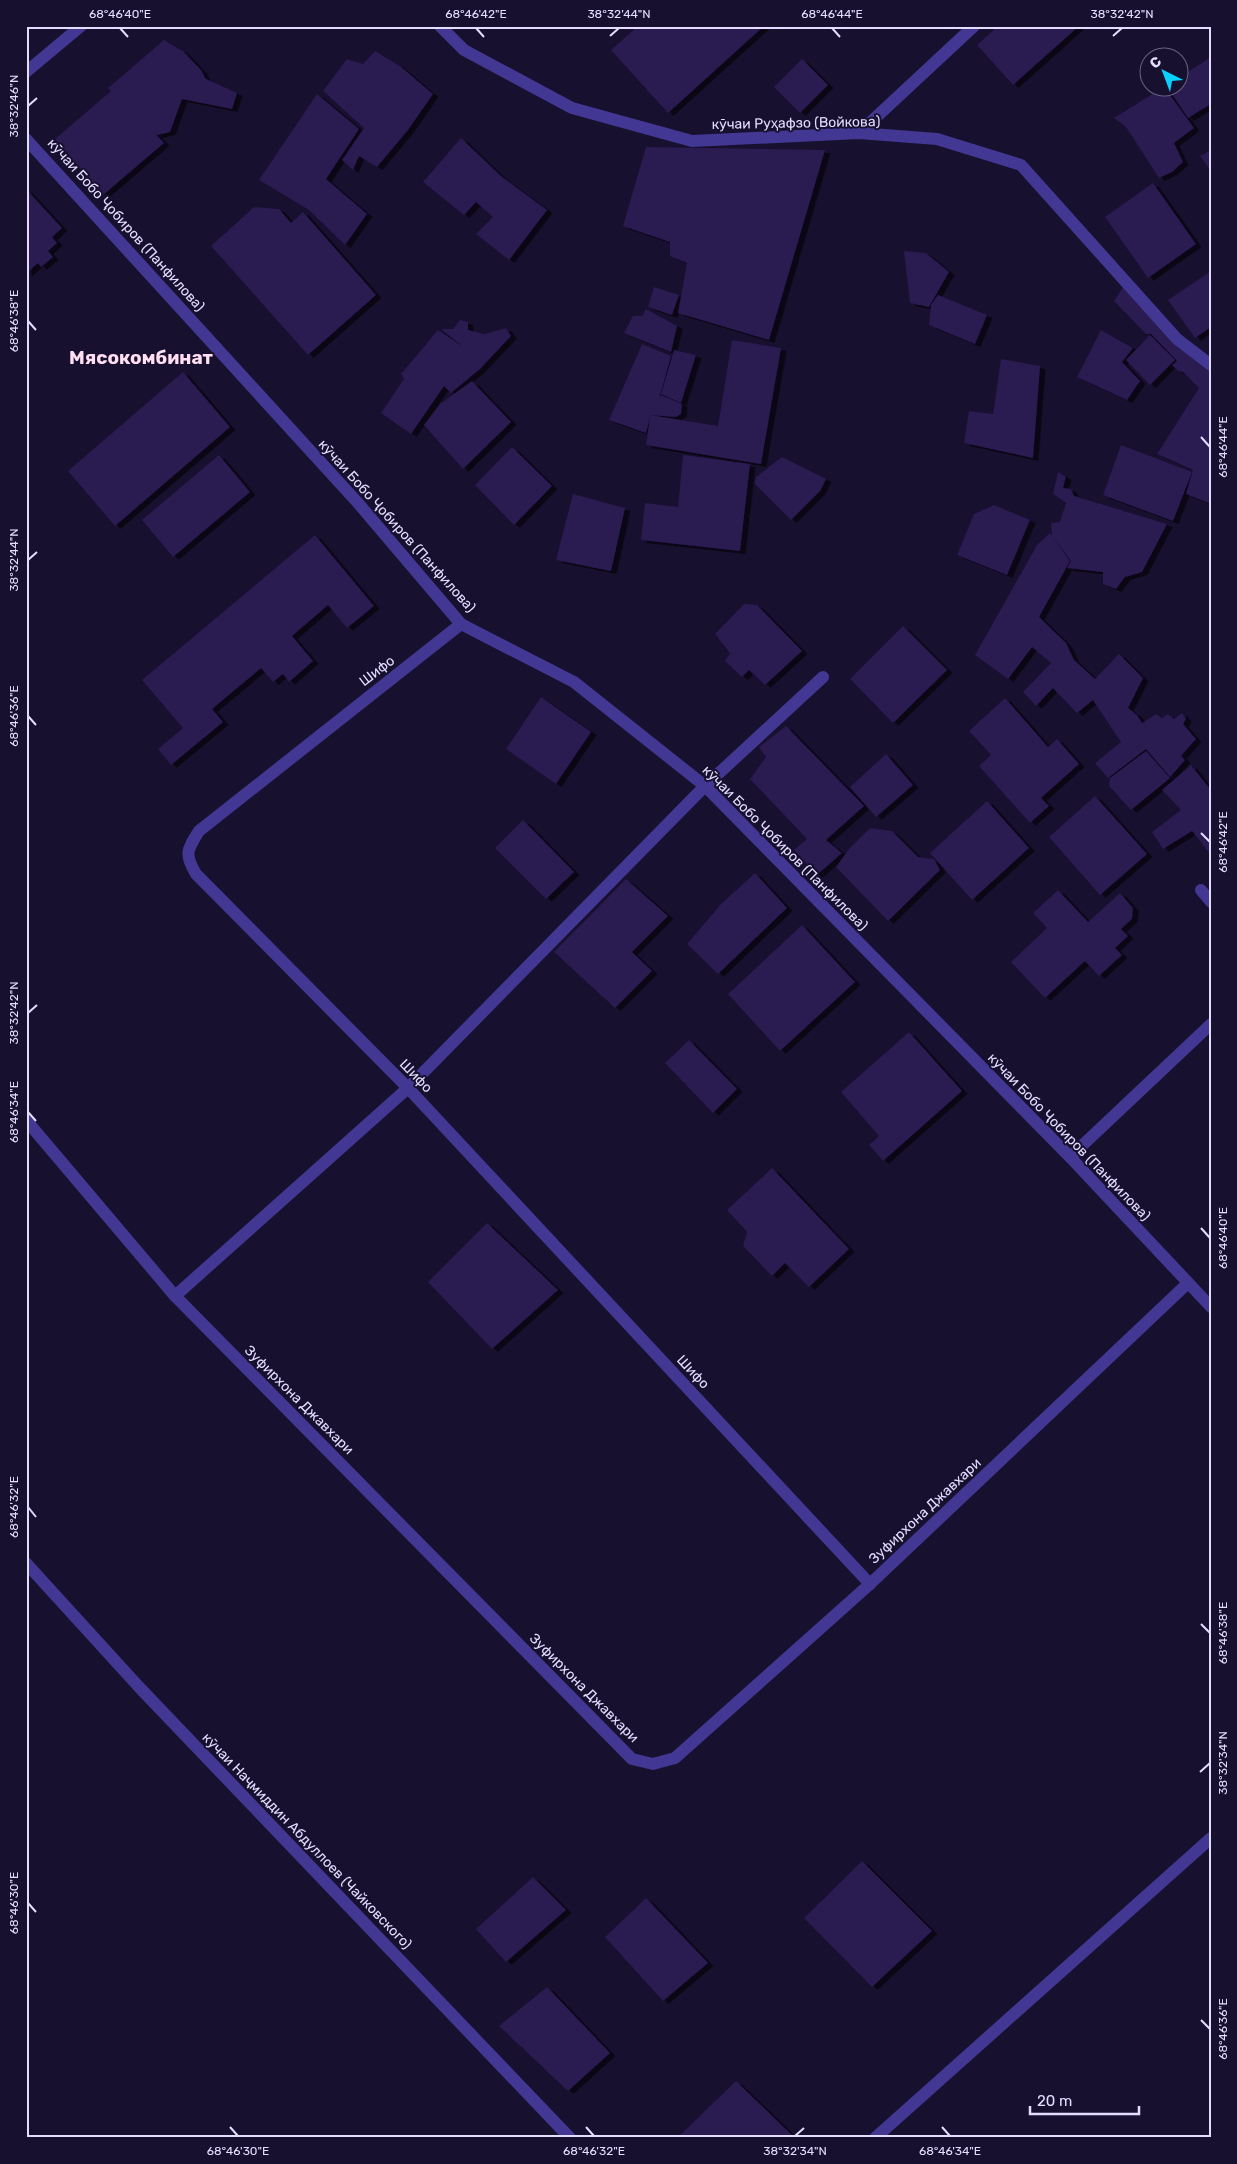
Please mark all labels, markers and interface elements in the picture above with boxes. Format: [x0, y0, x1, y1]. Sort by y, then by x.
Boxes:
text: 68°46'40"E [89, 7, 151, 21]
text: 68°46'42"E [445, 7, 507, 21]
text: 38°32'44"N [587, 7, 651, 21]
text: 68°46'44"E [801, 7, 863, 21]
text: 38°32'42"N [1090, 7, 1154, 21]
north arrow [1140, 48, 1190, 98]
text: С [1146, 53, 1165, 72]
text: 38°32'46"N [7, 75, 21, 137]
street label: кӯчаи Руҳафзо (Войкова) [712, 113, 880, 133]
street label: кӯчаи Бобо Ҷобиров (Панфилова) [44, 135, 208, 315]
text: 68°46'38"E [7, 290, 21, 352]
district label: Мясокомбинат [69, 346, 214, 369]
text: 68°46'44"E [1216, 416, 1230, 478]
street label: кӯчаи Бобо Ҷобиров (Панфилова) [315, 436, 479, 616]
text: 38°32'44"N [7, 528, 21, 592]
street label: Шифо [356, 652, 398, 690]
text: 68°46'36"E [7, 685, 21, 747]
street label: кӯчаи Бобо Ҷобиров (Панфилова) [699, 762, 871, 934]
text: 68°46'42"E [1216, 811, 1230, 873]
text: 38°32'42"N [7, 981, 21, 1045]
street label: кӯчаи Бобо Ҷобиров (Панфилова) [984, 1050, 1154, 1224]
street label: Шифо [396, 1056, 436, 1096]
text: 68°46'34"E [7, 1081, 21, 1143]
text: 68°46'40"E [1216, 1207, 1230, 1269]
street label: Зуфирхона Джавхари [241, 1342, 357, 1458]
street label: Шифо [673, 1352, 713, 1392]
street label: Зуфирхона Джавхари [865, 1455, 985, 1567]
text: 68°46'32"E [7, 1476, 21, 1538]
text: 68°46'38"E [1216, 1602, 1230, 1664]
street label: Зуфирхона Джавхари [526, 1630, 642, 1746]
street label: кӯчаи Наҷмиддин Абдуллоев (Чайковского) [199, 1729, 415, 1953]
text: 38°32'34"N [1216, 1731, 1230, 1795]
text: 68°46'30"E [7, 1872, 21, 1934]
text: 68°46'36"E [1216, 1998, 1230, 2060]
scale bar [1030, 2084, 1138, 2116]
text: 20 m [1037, 2092, 1072, 2110]
text: 68°46'30"E [207, 2144, 269, 2158]
text: 68°46'32"E [563, 2144, 625, 2158]
text: 38°32'34"N [763, 2144, 827, 2158]
text: 68°46'34"E [919, 2144, 981, 2158]

